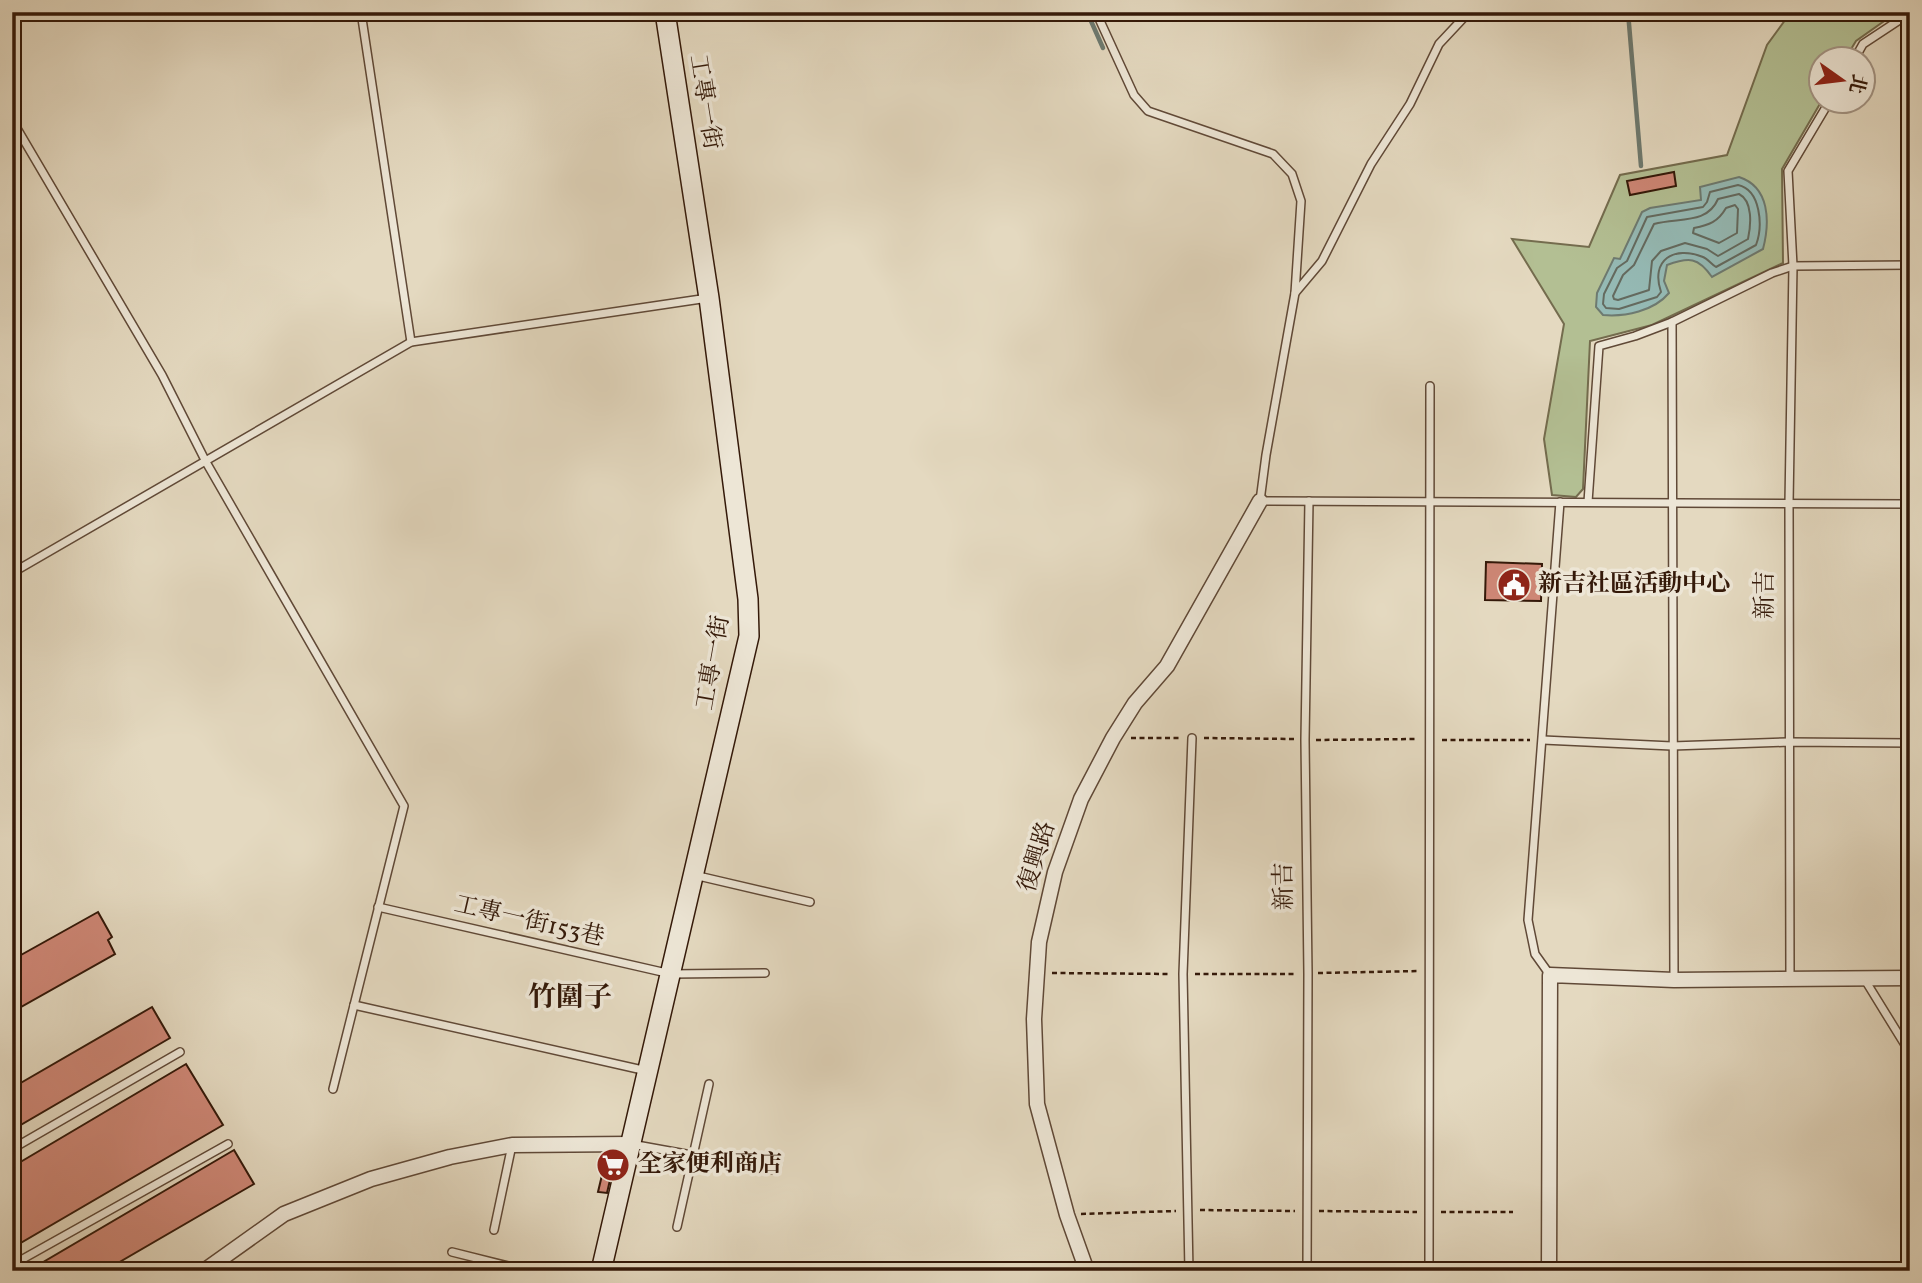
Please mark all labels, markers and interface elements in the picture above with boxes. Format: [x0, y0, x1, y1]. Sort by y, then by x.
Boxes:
north arrow [1806, 46, 1876, 116]
street label: 工專一街 [680, 52, 728, 152]
text: 北 [1842, 71, 1871, 96]
public building icon: 新吉社區活動中心 [1495, 566, 1533, 604]
place label: 新吉社區活動中心 [1538, 568, 1730, 602]
street label: 新吉 [1749, 571, 1783, 619]
street label: 工專一街 [689, 613, 739, 713]
street label: 復興路 [1011, 818, 1065, 896]
street label: 新吉 [1268, 862, 1302, 910]
street label: 工專一街153巷 [451, 888, 607, 956]
district label: 竹圍子 [528, 979, 612, 1018]
supermarket icon: 全家便利商店 [594, 1146, 632, 1184]
place label: 全家便利商店 [638, 1148, 782, 1182]

